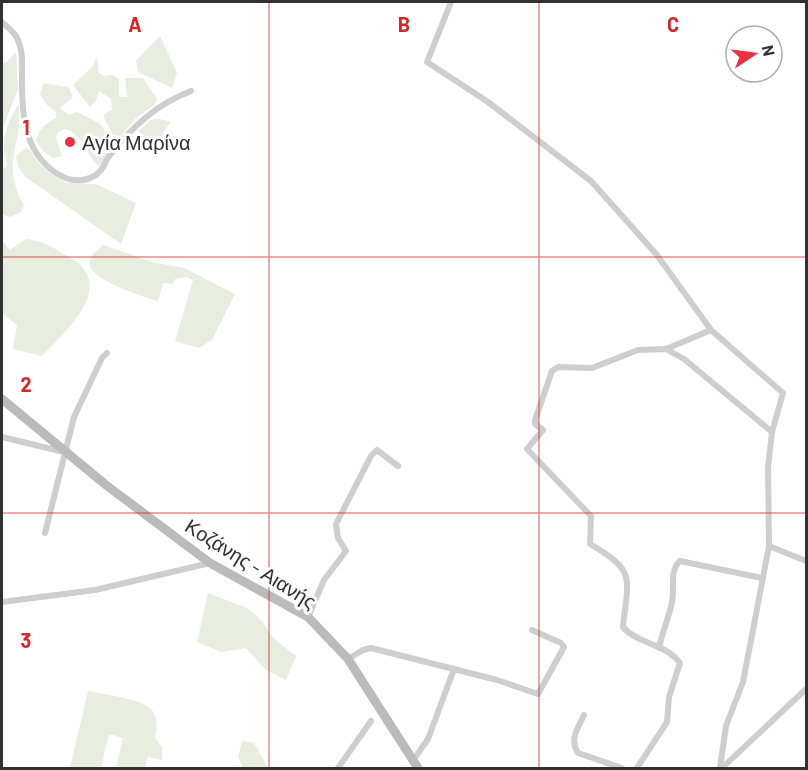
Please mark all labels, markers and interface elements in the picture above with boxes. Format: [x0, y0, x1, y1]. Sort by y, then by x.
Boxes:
text: A [128, 12, 142, 36]
text: B [398, 12, 410, 36]
text: C [667, 12, 679, 36]
north arrow [724, 24, 784, 84]
text: N [759, 43, 780, 58]
text: 1 [22, 115, 30, 139]
place label: Αγία Μαρίνα [82, 130, 191, 154]
marker: Αγία Μαρίνα [63, 135, 77, 149]
text: 2 [20, 372, 32, 396]
street label: Κοζάνης - Αιανής [181, 513, 321, 613]
text: 3 [21, 628, 31, 652]

